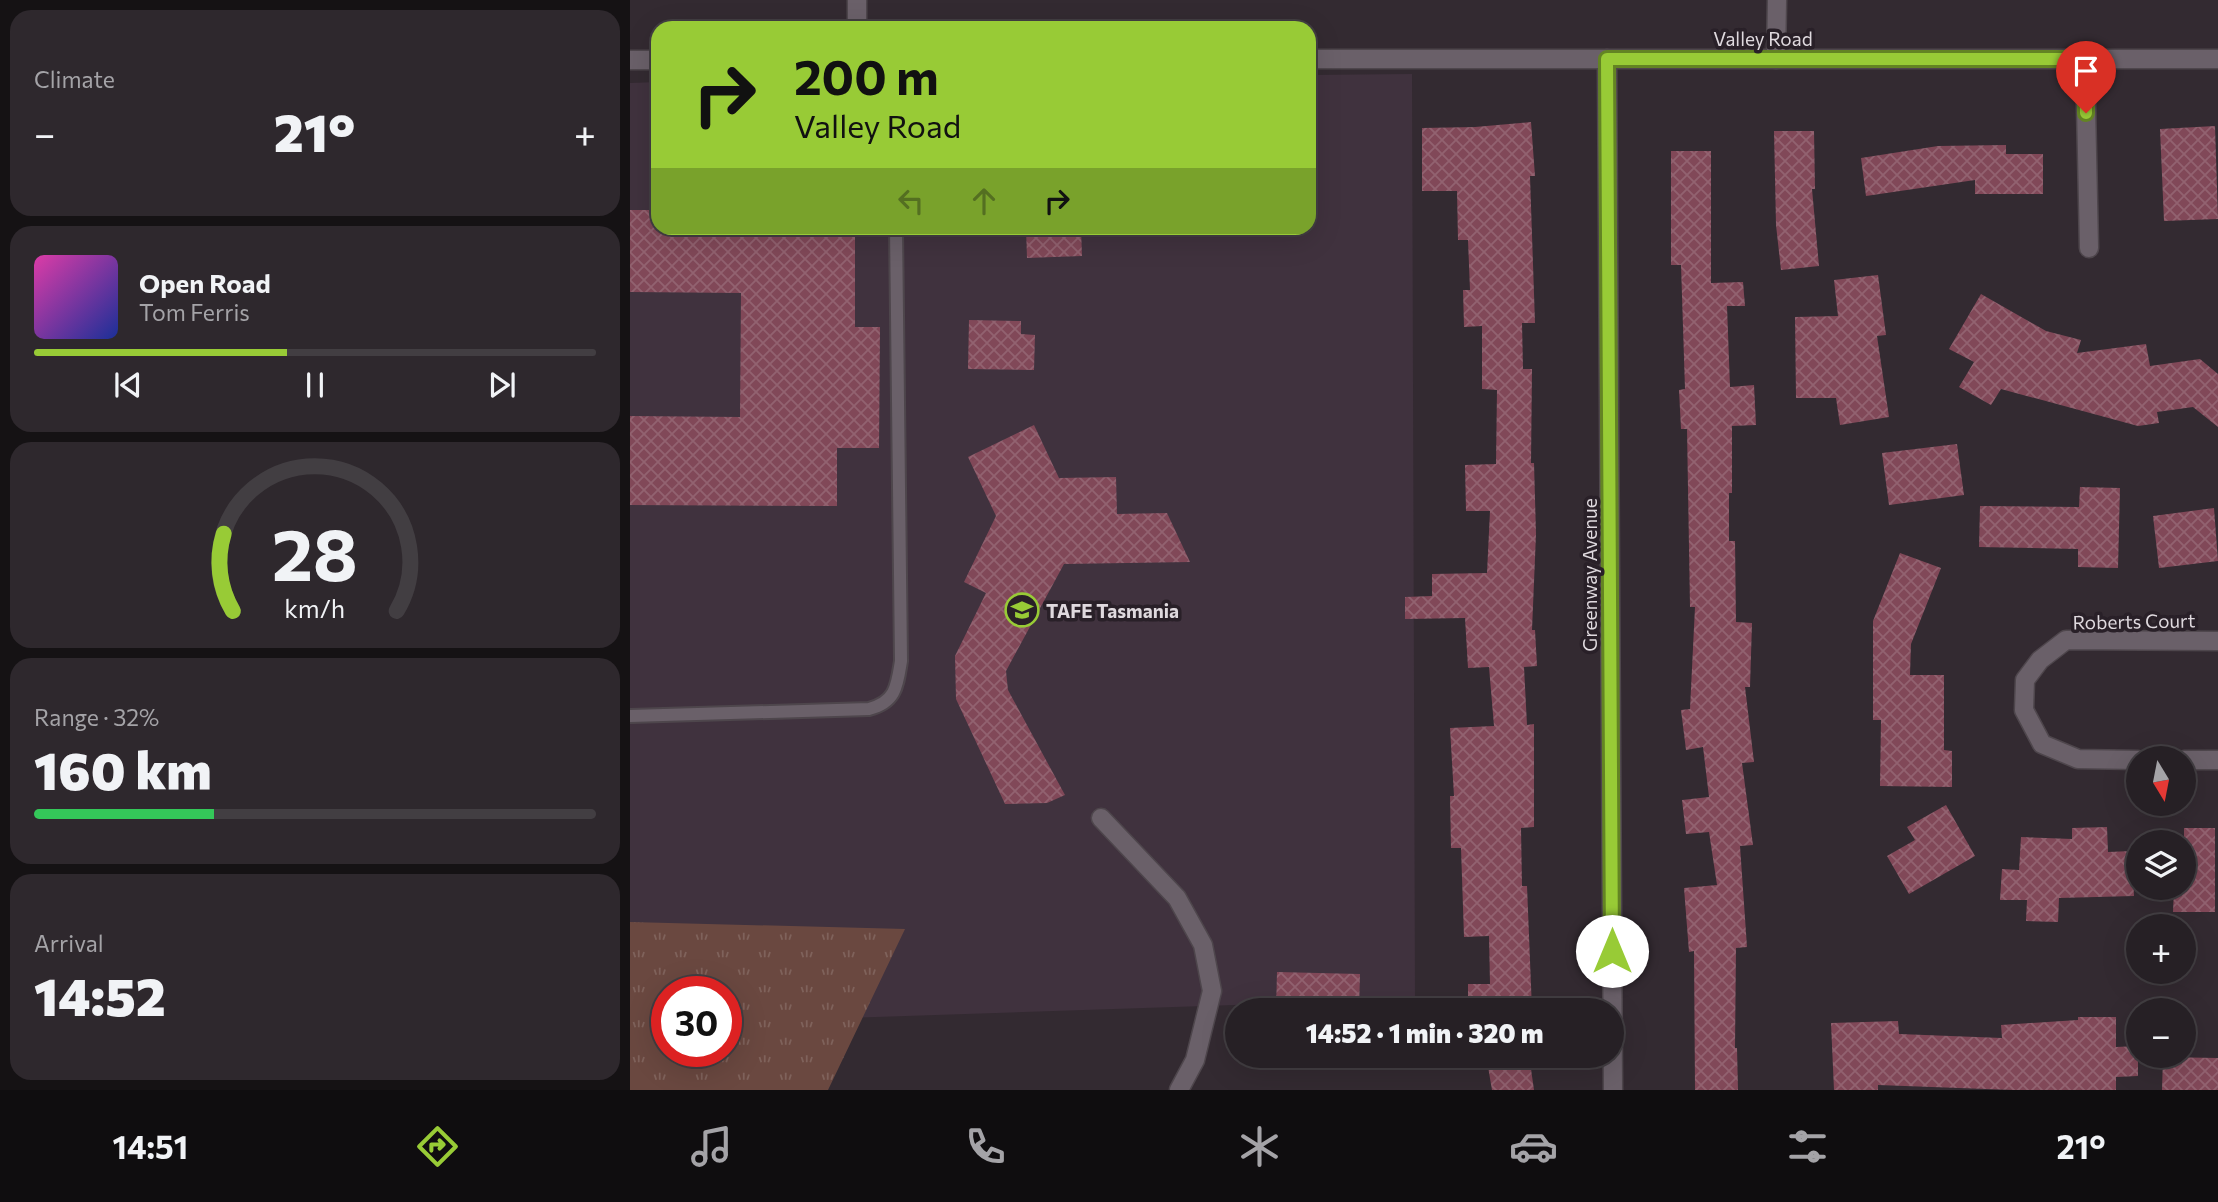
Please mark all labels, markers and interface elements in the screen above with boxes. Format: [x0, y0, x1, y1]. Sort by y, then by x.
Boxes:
street label: Valley Road [1713, 27, 1813, 50]
pin [2056, 41, 2116, 113]
text: 200 m [794, 45, 939, 105]
icon: right [679, 49, 770, 140]
icon: arrive [2067, 52, 2105, 90]
text: Climate [34, 65, 115, 93]
text: 21° [274, 99, 355, 163]
text: Valley Road [794, 105, 961, 145]
text: − [34, 109, 56, 156]
text: + [574, 109, 596, 156]
icon: left [892, 182, 930, 220]
icon: ahead [965, 182, 1003, 220]
icon: right [1038, 182, 1076, 220]
text: Open Road [139, 267, 271, 298]
text: Tom Ferris [139, 298, 250, 326]
icon: previous [109, 366, 147, 404]
icon: pause [296, 366, 334, 404]
icon: next [483, 366, 521, 404]
street label: Greenway Avenue [1578, 498, 1601, 652]
text: 28 [272, 507, 358, 596]
school or university icon: TAFE Tasmania [1003, 591, 1041, 629]
text: km/h [285, 593, 345, 623]
place label: TAFE Tasmania [1046, 599, 1179, 622]
street label: Roberts Court [2072, 608, 2196, 634]
text: Range · 32% [34, 703, 159, 731]
text: 160 km [34, 737, 212, 801]
north arrow [2126, 746, 2196, 816]
map controls [2126, 746, 2196, 1068]
button: layers [2126, 830, 2196, 900]
position arrow [1575, 914, 1649, 988]
button: + [2126, 914, 2196, 984]
text: Arrival [34, 929, 104, 957]
text: 14:52 [34, 963, 166, 1027]
speed limit sign: 30 [651, 976, 742, 1067]
button: − [2126, 998, 2196, 1068]
text: 14:52 · 1 min · 320 m [1306, 1017, 1543, 1048]
icon: directions [413, 1122, 462, 1171]
icon: music [687, 1122, 736, 1171]
icon: phone [961, 1122, 1010, 1171]
icon: climate [1235, 1122, 1284, 1171]
icon: car [1509, 1122, 1558, 1171]
icon: filters [1783, 1122, 1832, 1171]
text: 14:51 [112, 1126, 188, 1166]
text: 21° [2057, 1126, 2106, 1166]

